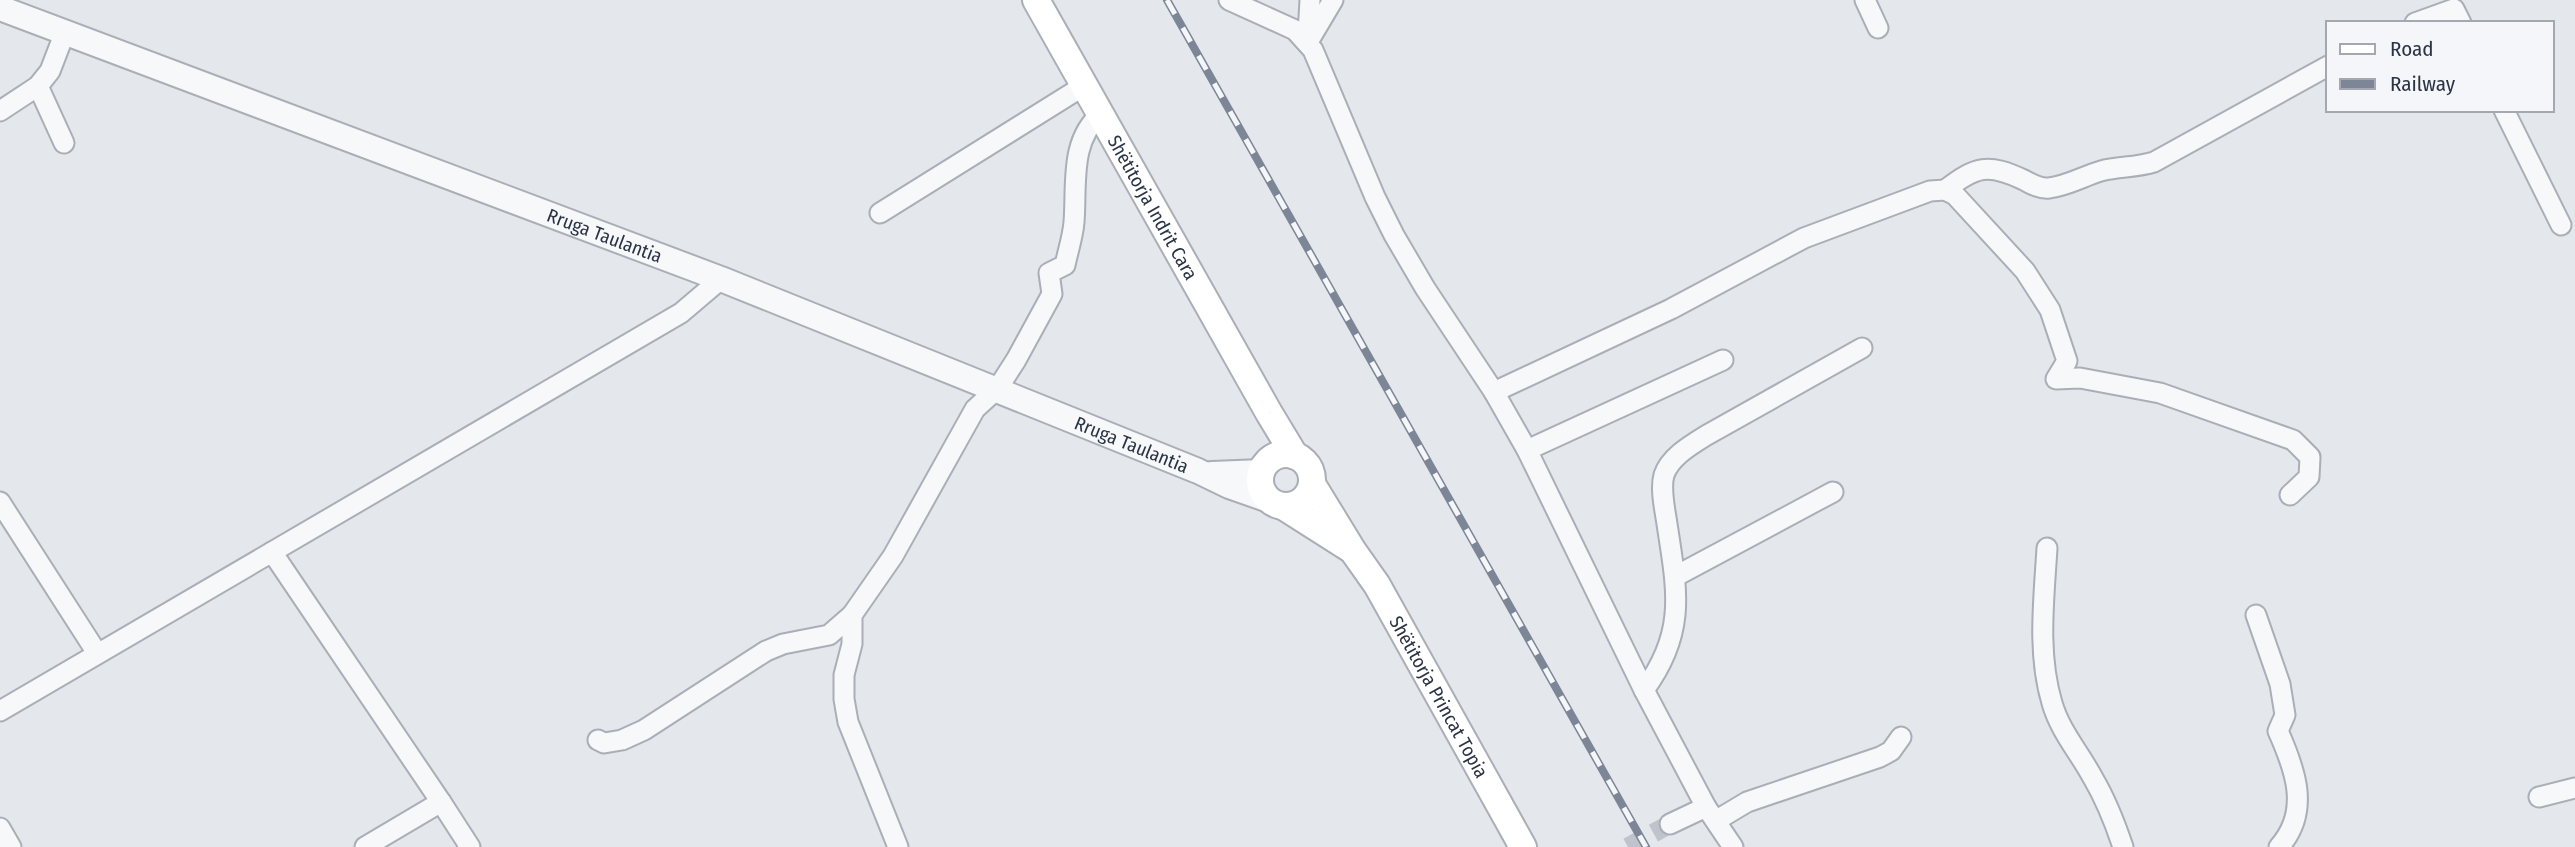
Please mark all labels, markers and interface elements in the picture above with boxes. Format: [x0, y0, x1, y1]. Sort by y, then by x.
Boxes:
legend [2326, 21, 2554, 112]
text: Road [2390, 36, 2434, 62]
text: Railway [2390, 71, 2456, 97]
street label: Shëtitorja Indrit Cara [1103, 131, 1202, 284]
street label: Rruga Taulantia [544, 204, 665, 268]
street label: Rruga Taulantia [1071, 412, 1192, 478]
street label: Shëtitorja Princat Topia [1385, 612, 1493, 782]

